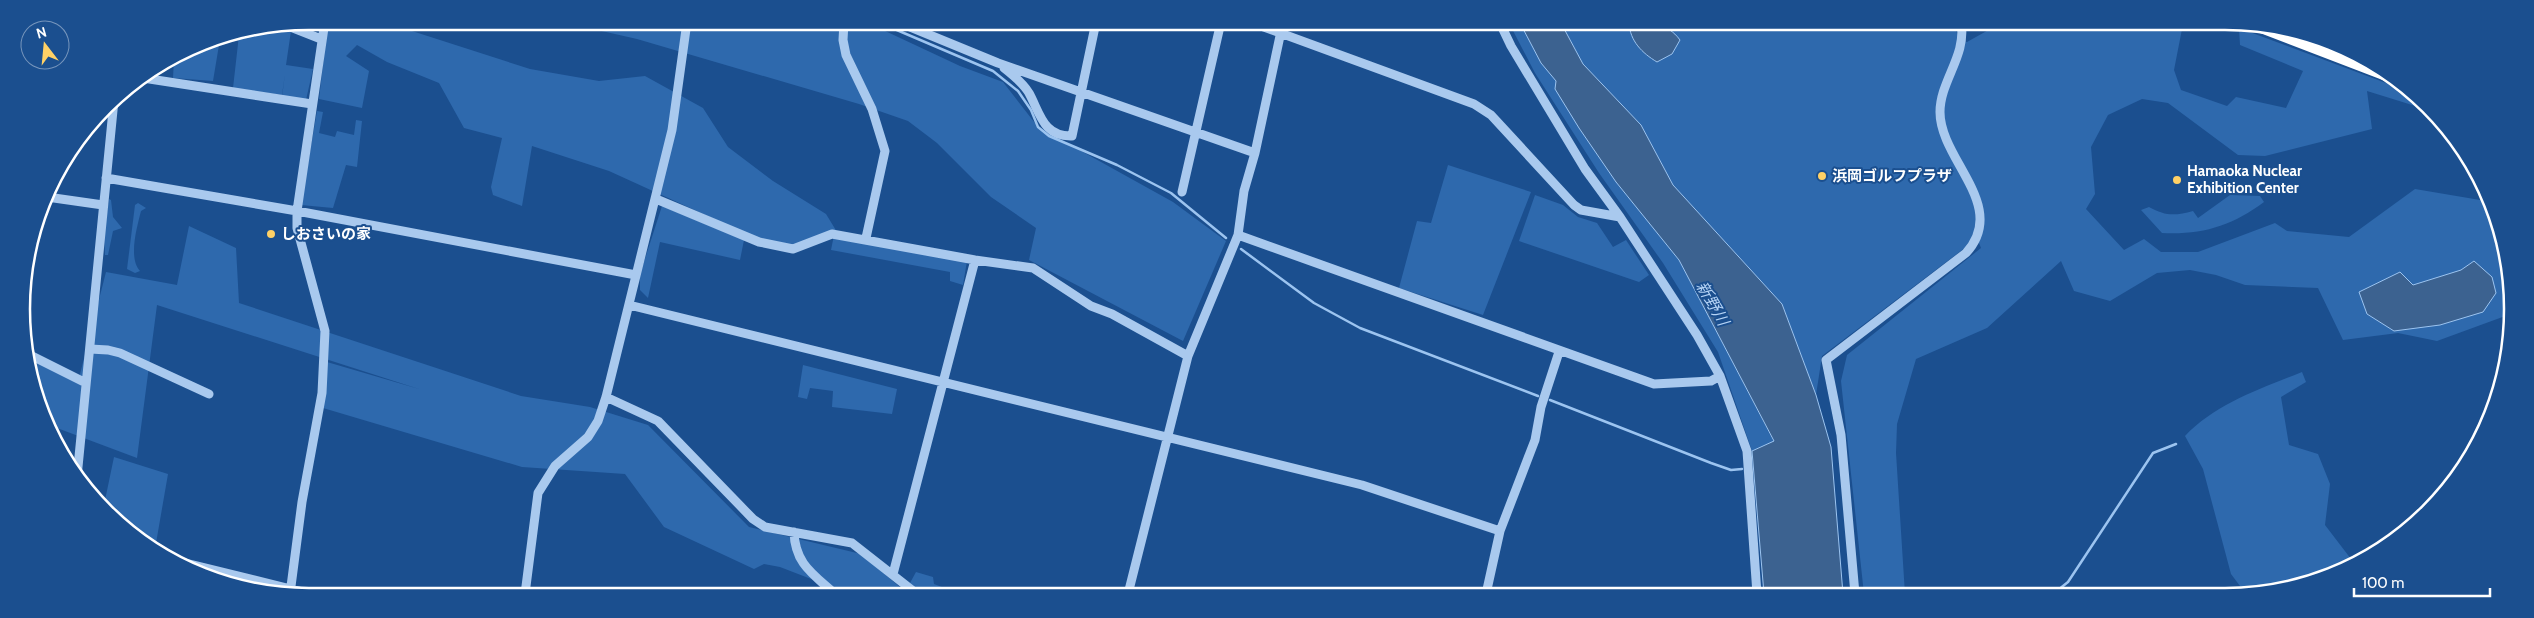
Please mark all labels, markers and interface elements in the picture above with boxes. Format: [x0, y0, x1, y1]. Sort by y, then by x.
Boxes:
north arrow [20, 20, 70, 70]
text: N [34, 22, 49, 43]
place label: Hamaoka Nuclear Exhibition Center [2187, 162, 2302, 197]
place label: 浜岡ゴルフプラザ [1832, 167, 1952, 185]
marker: 浜岡ゴルフプラザ [1816, 170, 1828, 182]
marker: Hamaoka Nuclear Exhibition Center [2171, 174, 2183, 186]
place label: しおさいの家 [281, 225, 371, 243]
marker: しおさいの家 [265, 228, 277, 240]
water label: 新野川 [1692, 278, 1734, 331]
scale bar [2354, 566, 2490, 598]
text: 100 m [2362, 574, 2404, 592]

